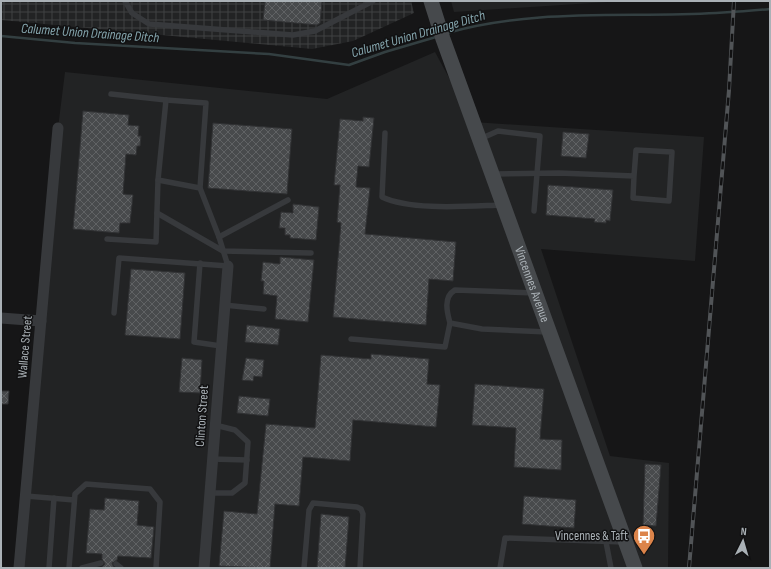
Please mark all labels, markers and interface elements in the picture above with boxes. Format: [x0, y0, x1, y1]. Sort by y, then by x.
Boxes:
water label: Calumet Union Drainage Ditch [349, 7, 487, 61]
water label: Calumet Union Drainage Ditch [20, 20, 160, 46]
street label: Vincennes Avenue [511, 245, 553, 324]
street label: Wallace Street [14, 315, 36, 379]
street label: Clinton Street [192, 385, 212, 447]
north arrow [723, 521, 763, 561]
bus stop icon: Vincennes & Taft [631, 523, 657, 556]
text: N [740, 525, 747, 538]
place label: Vincennes & Taft [555, 528, 628, 544]

